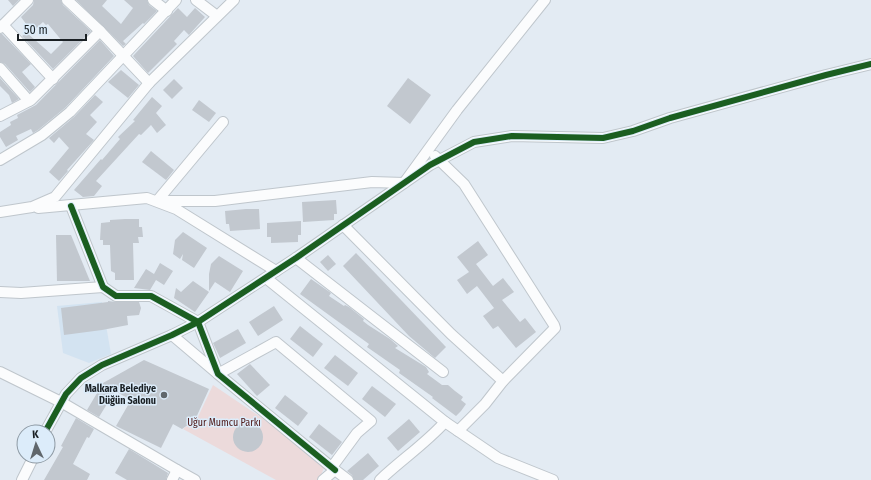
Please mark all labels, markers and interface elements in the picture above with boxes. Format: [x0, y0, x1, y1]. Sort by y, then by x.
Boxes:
scale bar [18, 16, 86, 42]
text: 50 m [24, 23, 48, 37]
place label: Malkara Belediye Düğün Salonu [85, 383, 156, 407]
marker: Malkara Belediye Düğün Salonu [159, 390, 169, 400]
park label: Uğur Mumcu Parkı [187, 417, 261, 429]
north arrow [16, 424, 56, 464]
text: K [32, 428, 40, 441]

